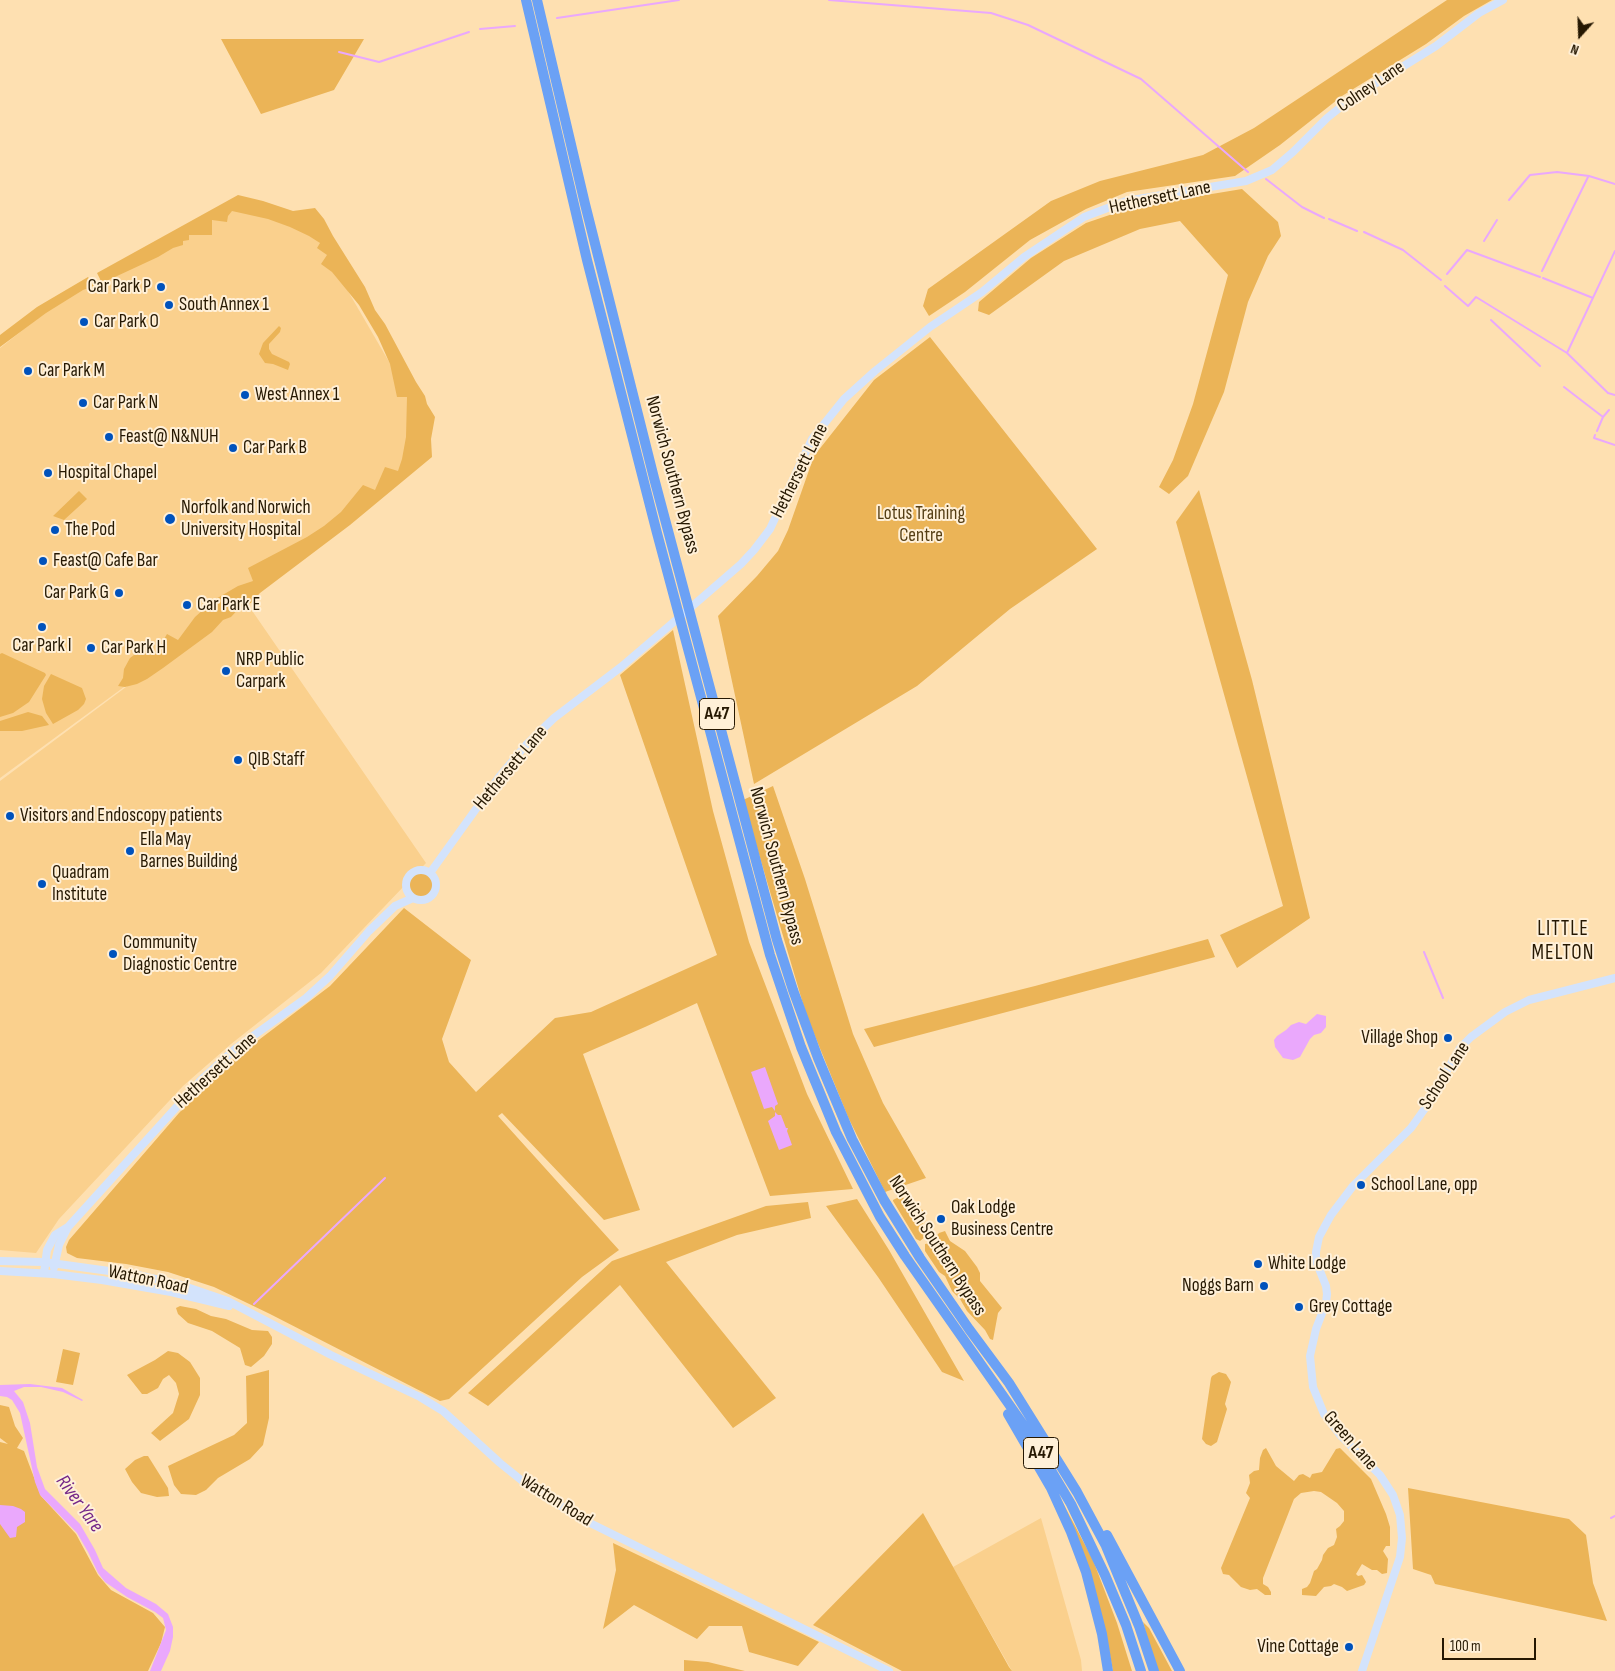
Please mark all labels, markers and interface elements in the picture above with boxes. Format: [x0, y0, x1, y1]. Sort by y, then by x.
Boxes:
north arrow [1555, 10, 1605, 60]
text: N [1568, 40, 1581, 59]
street label: Colney Lane [1333, 56, 1409, 118]
street label: Hethersett Lane [1107, 176, 1213, 220]
place label: Car Park P [87, 276, 151, 298]
marker: Car Park P [155, 281, 167, 293]
place label: South Annex 1 [179, 294, 269, 316]
marker: South Annex 1 [163, 299, 175, 311]
place label: Car Park O [94, 311, 159, 333]
marker: Car Park O [78, 316, 90, 328]
place label: Car Park M [38, 360, 105, 382]
marker: Car Park M [22, 365, 34, 377]
place label: West Annex 1 [255, 384, 339, 406]
marker: West Annex 1 [239, 389, 251, 401]
place label: Car Park N [93, 392, 158, 414]
street label: Norwich Southern Bypass [640, 394, 704, 556]
marker: Car Park N [77, 397, 89, 409]
street label: Hethersett Lane [766, 420, 834, 522]
place label: Feast@ N&NUH [119, 426, 219, 448]
marker: Feast@ N&NUH [103, 431, 115, 443]
place label: Car Park B [243, 437, 307, 459]
marker: Car Park B [227, 442, 239, 454]
place label: Hospital Chapel [58, 462, 157, 484]
marker: Hospital Chapel [42, 467, 54, 479]
place label: Norfolk and Norwich University Hospital [181, 497, 311, 541]
park label: Lotus Training Centre [877, 503, 965, 547]
marker: Norfolk and Norwich University Hospital [163, 512, 177, 526]
place label: The Pod [65, 519, 115, 541]
marker: The Pod [49, 524, 61, 536]
place label: Feast@ Cafe Bar [53, 550, 158, 572]
marker: Feast@ Cafe Bar [37, 555, 49, 567]
place label: Car Park G [44, 582, 109, 604]
marker: Car Park G [113, 587, 125, 599]
place label: Car Park E [197, 594, 260, 616]
marker: Car Park E [181, 599, 193, 611]
marker: Car Park I [36, 621, 48, 633]
place label: Car Park I [12, 635, 72, 657]
place label: Car Park H [101, 637, 166, 659]
marker: Car Park H [85, 642, 97, 654]
place label: NRP Public Carpark [236, 649, 304, 693]
marker: NRP Public Carpark [220, 665, 232, 677]
road number: A47 [700, 699, 734, 730]
street label: Hethersett Lane [469, 721, 553, 815]
place label: QIB Staff [248, 749, 305, 771]
marker: QIB Staff [232, 754, 244, 766]
street label: Norwich Southern Bypass [744, 785, 808, 947]
place label: Visitors and Endoscopy patients [20, 805, 222, 827]
marker: Visitors and Endoscopy patients [4, 810, 16, 822]
place label: Ella May Barnes Building [140, 829, 238, 873]
marker: Ella May Barnes Building [124, 845, 136, 857]
place label: Quadram Institute [52, 862, 109, 906]
marker: Quadram Institute [36, 878, 48, 890]
district label: LITTLE MELTON [1531, 917, 1595, 967]
place label: Community Diagnostic Centre [123, 932, 237, 976]
marker: Community Diagnostic Centre [107, 948, 119, 960]
place label: Village Shop [1361, 1027, 1438, 1049]
street label: Hethersett Lane [170, 1028, 262, 1114]
marker: Village Shop [1442, 1032, 1454, 1044]
street label: School Lane [1415, 1038, 1475, 1114]
street label: Norwich Southern Bypass [883, 1172, 991, 1320]
place label: School Lane, opp [1371, 1174, 1478, 1196]
marker: School Lane, opp [1355, 1179, 1367, 1191]
place label: Oak Lodge Business Centre [951, 1197, 1054, 1241]
marker: Oak Lodge Business Centre [935, 1213, 947, 1225]
place label: White Lodge [1268, 1253, 1346, 1275]
marker: White Lodge [1252, 1258, 1264, 1270]
street label: Watton Road [106, 1260, 190, 1300]
place label: Noggs Barn [1182, 1275, 1254, 1297]
marker: Noggs Barn [1258, 1280, 1270, 1292]
place label: Grey Cottage [1309, 1296, 1392, 1318]
marker: Grey Cottage [1293, 1301, 1305, 1313]
street label: Green Lane [1318, 1407, 1382, 1475]
road number: A47 [1024, 1438, 1058, 1469]
street label: Watton Road [515, 1470, 597, 1532]
water label: River Yare [50, 1471, 108, 1537]
scale bar [1445, 1628, 1539, 1660]
place label: Vine Cottage [1257, 1636, 1339, 1658]
text: 100 m [1450, 1637, 1481, 1656]
marker: Vine Cottage [1343, 1641, 1355, 1653]

